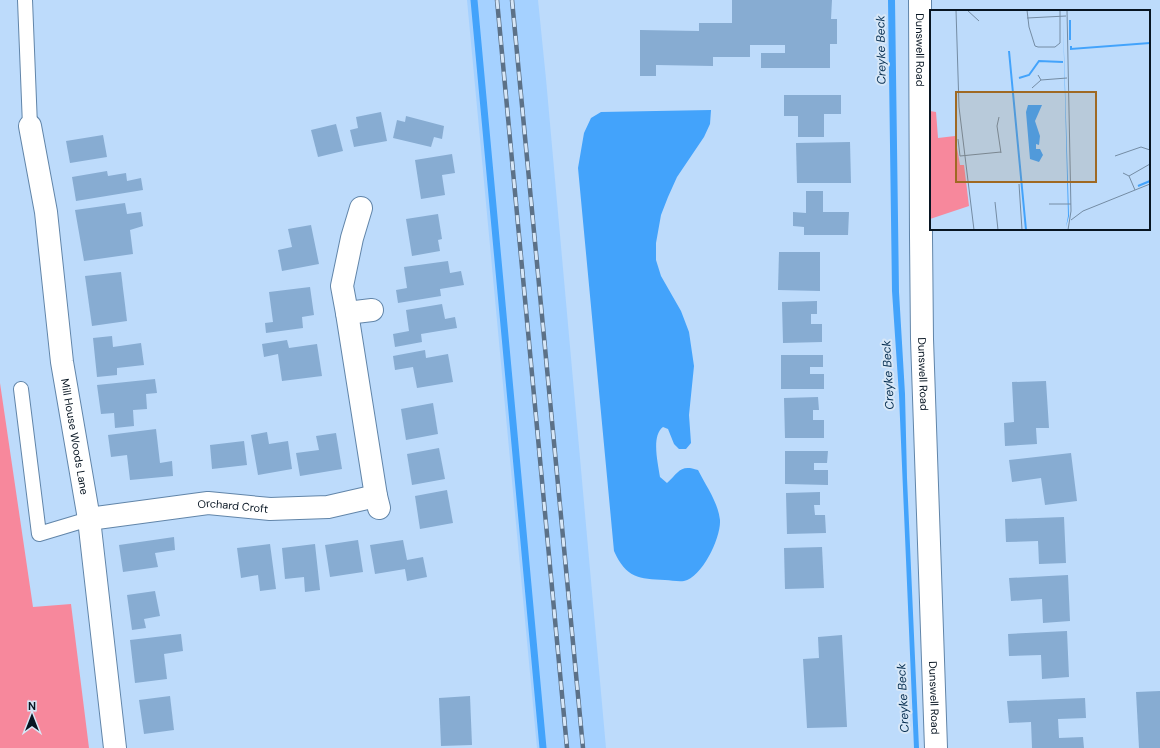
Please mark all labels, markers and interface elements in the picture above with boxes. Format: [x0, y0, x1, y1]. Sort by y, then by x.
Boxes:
inset map [930, 10, 1150, 230]
street label: Dunswell Road [913, 13, 927, 87]
water label: Creyke Beck [872, 14, 890, 85]
street label: Dunswell Road [915, 337, 931, 411]
water label: Creyke Beck [878, 339, 898, 410]
street label: Mill House Woods Lane [58, 377, 92, 496]
street label: Orchard Croft [197, 496, 269, 516]
street label: Dunswell Road [926, 661, 943, 735]
water label: Creyke Beck [893, 662, 913, 733]
north arrow [12, 696, 52, 736]
text: N [28, 699, 36, 713]

